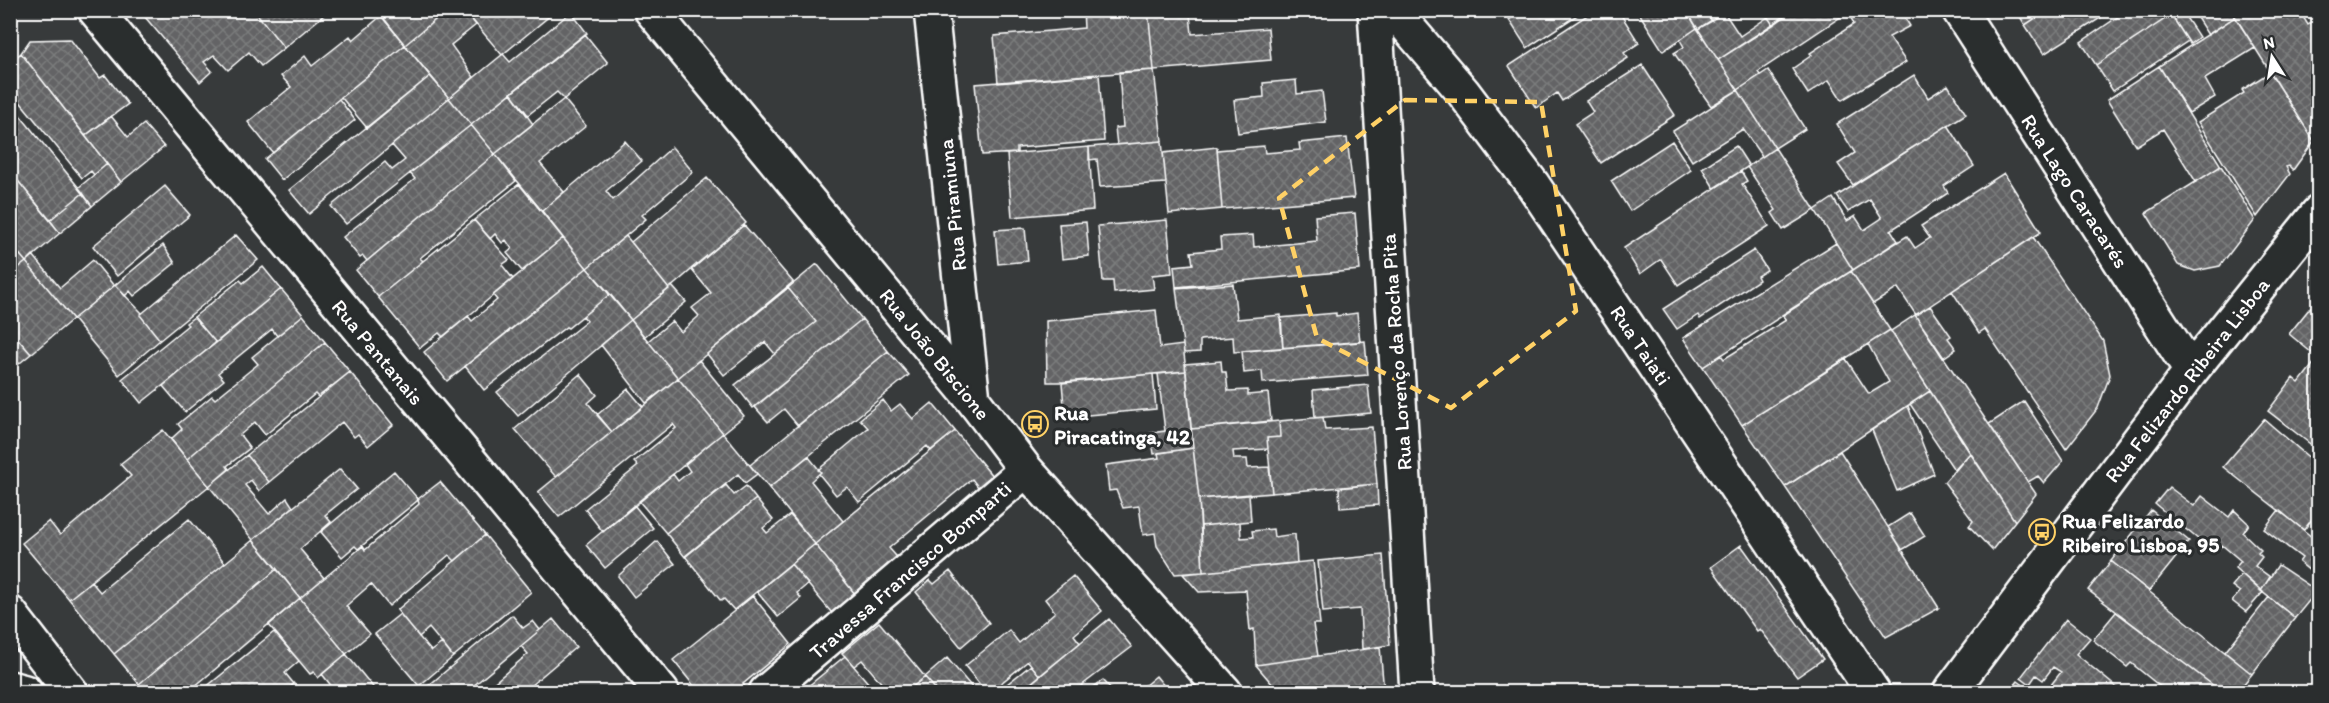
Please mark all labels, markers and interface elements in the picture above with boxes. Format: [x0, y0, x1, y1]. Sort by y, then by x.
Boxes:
north arrow [2242, 27, 2302, 87]
text: N [2262, 32, 2276, 53]
street label: Rua Lago Caracarés [2016, 109, 2134, 273]
street label: Rua Piramiuna [933, 138, 971, 272]
street label: Rua Lorenço da Rocha Pita [1375, 233, 1417, 471]
street label: Rua Felizardo Ribeira Lisboa [2099, 273, 2275, 487]
street label: Rua João Biscione [874, 283, 996, 425]
street label: Rua Pantanais [327, 294, 429, 410]
street label: Rua Taiati [1605, 300, 1677, 390]
place label: Rua Piracatinga, 42 [1054, 400, 1190, 450]
bus stop icon: Rua Piracatinga, 42 [1020, 409, 1050, 439]
street label: Travessa Francisco Bomparti [804, 476, 1016, 664]
place label: Rua Felizardo Ribeiro Lisboa, 95 [2062, 508, 2219, 557]
bus stop icon: Rua Felizardo Ribeiro Lisboa, 95 [2027, 517, 2057, 547]

